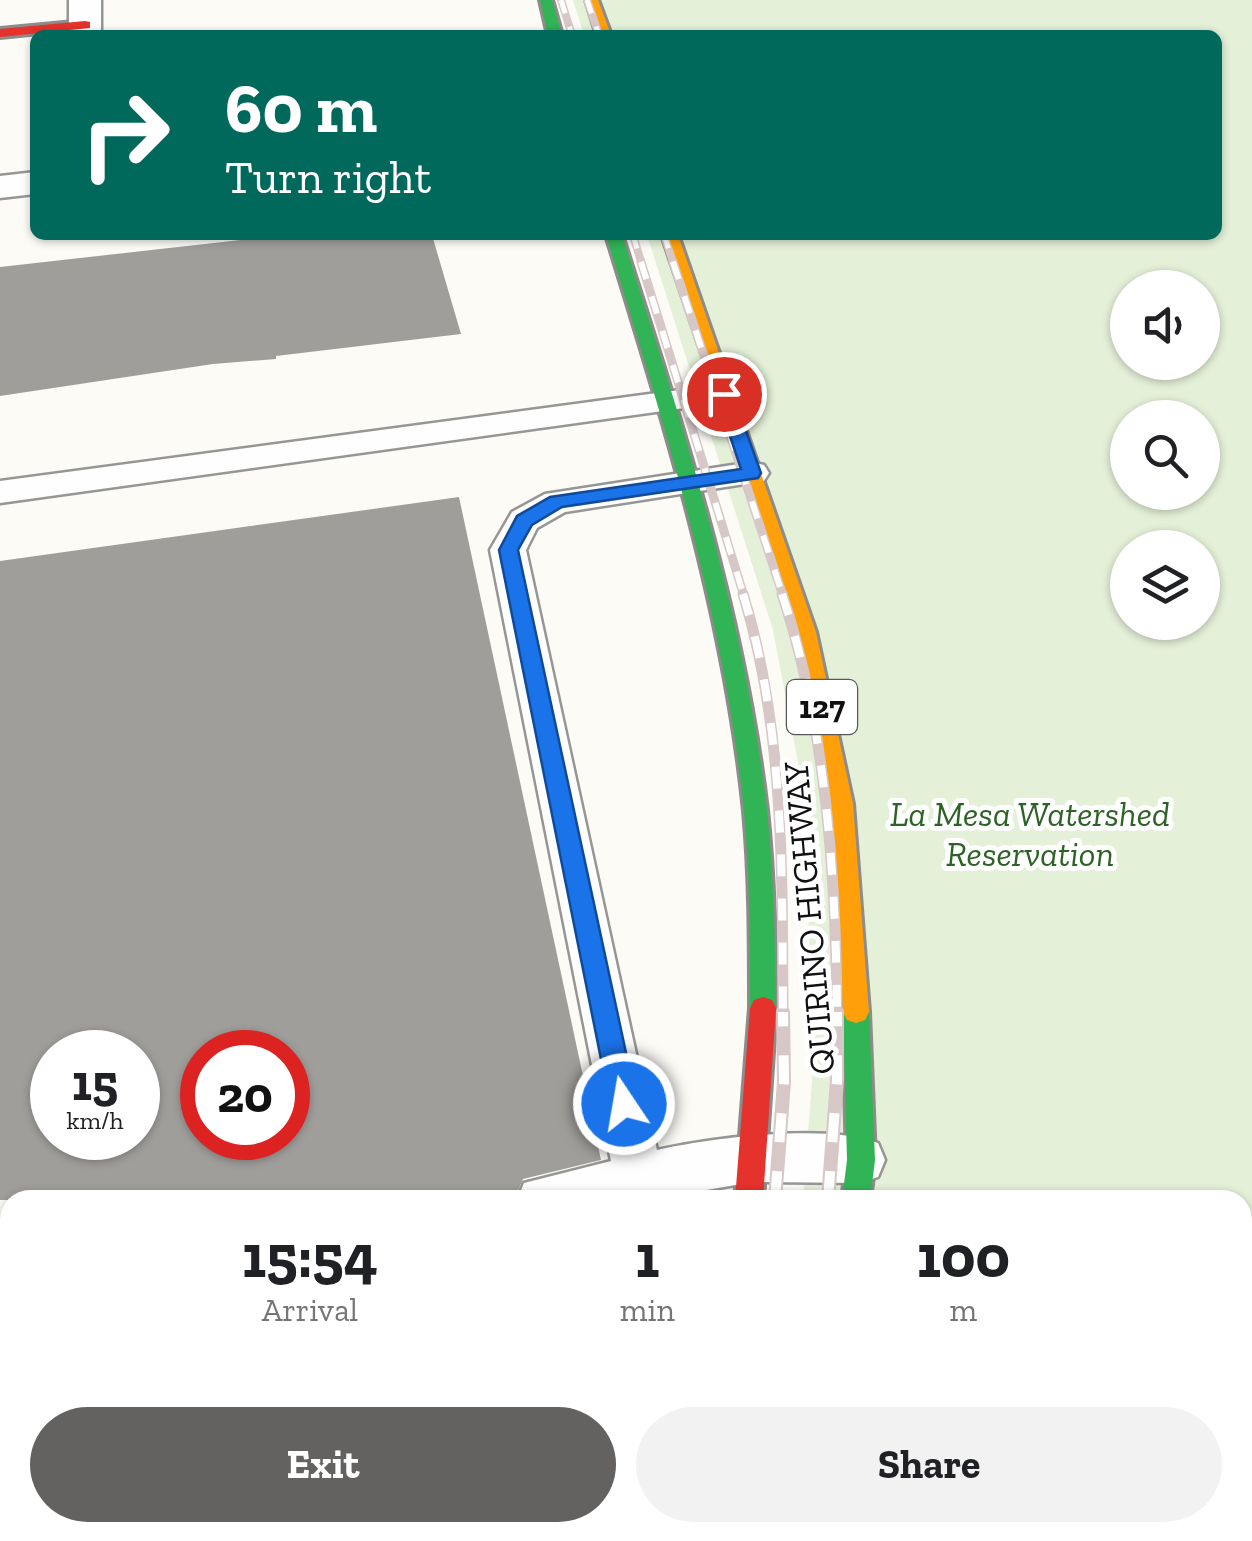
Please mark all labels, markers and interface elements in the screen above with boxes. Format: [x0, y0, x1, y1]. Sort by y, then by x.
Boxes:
text: 60 m [225, 66, 377, 150]
icon: right [60, 70, 190, 200]
text: Turn right [225, 151, 431, 205]
map controls [1110, 270, 1220, 640]
button: sound [1110, 270, 1220, 380]
pin [682, 352, 767, 437]
icon: arrive [697, 367, 752, 422]
button: search [1110, 400, 1220, 510]
button: layers [1110, 530, 1220, 640]
road number: 127 [787, 680, 857, 734]
street label: QUIRINO HIGHWAY [774, 759, 844, 1076]
park label: La Mesa Watershed Reservation [890, 793, 1170, 875]
speed limit sign: 20 [180, 1030, 310, 1160]
position arrow [572, 1052, 676, 1156]
text: 15 [72, 1053, 118, 1113]
text: km/h [66, 1105, 124, 1135]
text: 15:54 [242, 1220, 378, 1292]
text: 1 [635, 1220, 659, 1292]
text: 100 [917, 1220, 1010, 1292]
text: Arrival [262, 1291, 358, 1329]
text: min [620, 1291, 675, 1329]
text: m [950, 1291, 977, 1329]
button: Exit [30, 1407, 616, 1522]
button: Share [636, 1407, 1222, 1522]

